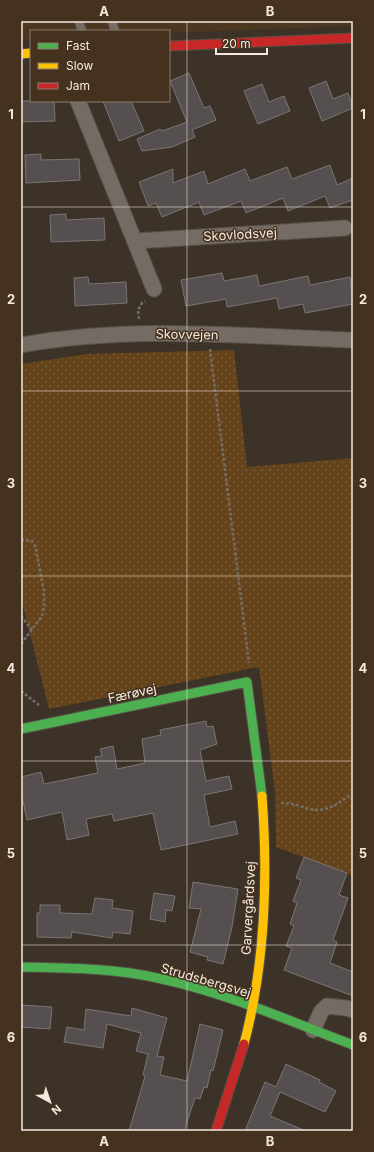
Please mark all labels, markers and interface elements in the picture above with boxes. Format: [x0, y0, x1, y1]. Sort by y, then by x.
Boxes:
text: A [99, 3, 109, 19]
text: B [266, 3, 275, 19]
legend [30, 30, 170, 102]
scale bar [216, 30, 267, 56]
text: 20 m [222, 36, 251, 51]
text: Fast [66, 38, 90, 53]
text: Slow [66, 58, 94, 73]
text: Jam [66, 78, 90, 93]
text: 1 [8, 106, 14, 122]
text: 1 [360, 106, 366, 122]
street label: Skovlodsvej [203, 224, 277, 244]
text: 2 [7, 291, 15, 307]
text: 2 [359, 291, 367, 307]
street label: Skovvejen [155, 325, 219, 343]
text: 3 [7, 475, 15, 491]
text: 3 [359, 475, 367, 491]
text: 4 [7, 660, 16, 676]
text: 4 [359, 660, 368, 676]
street label: Færøvej [106, 680, 158, 706]
text: 5 [7, 845, 15, 861]
text: 5 [359, 845, 367, 861]
street label: Garvergårdsvej [238, 861, 258, 955]
street label: Strudsbergsvej [159, 960, 253, 1000]
text: 6 [7, 1029, 15, 1045]
text: 6 [359, 1029, 367, 1045]
north arrow [30, 1082, 70, 1122]
text: N [49, 1102, 64, 1118]
text: A [99, 1133, 109, 1149]
text: B [266, 1133, 275, 1149]

